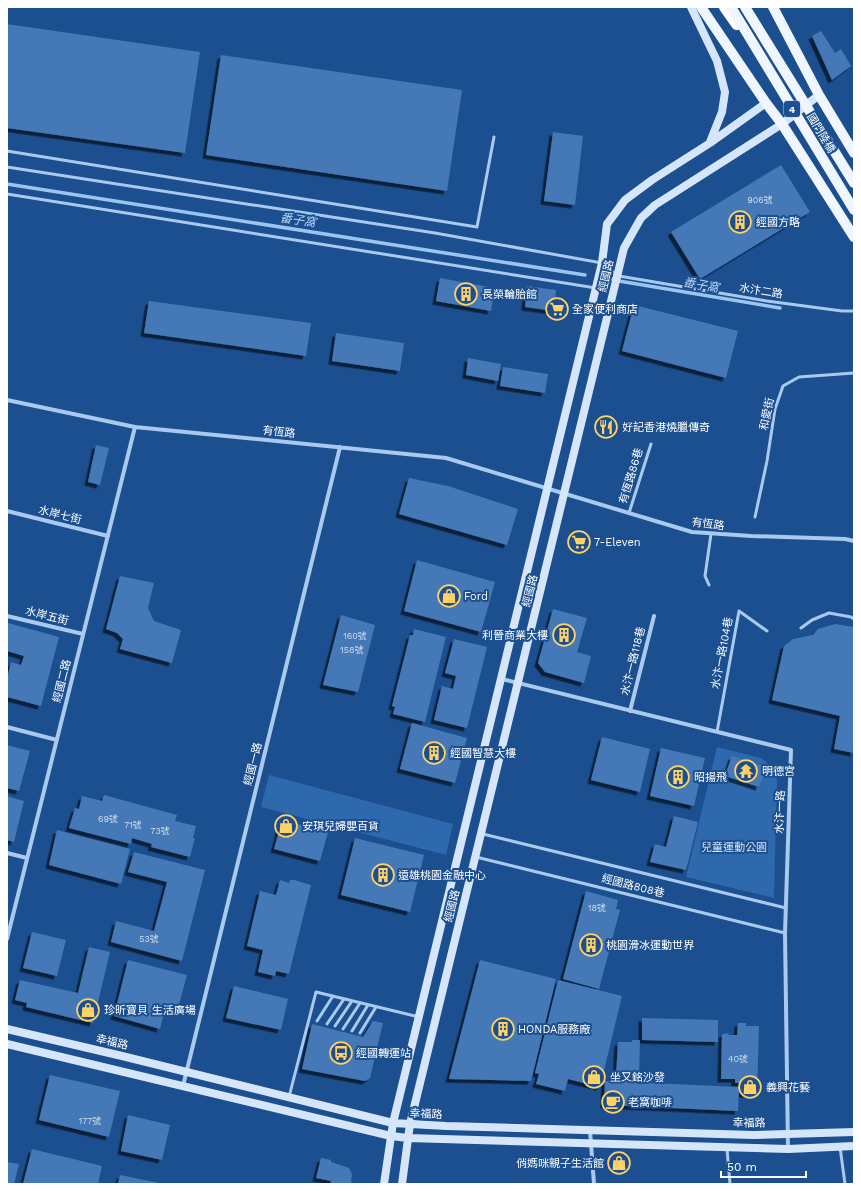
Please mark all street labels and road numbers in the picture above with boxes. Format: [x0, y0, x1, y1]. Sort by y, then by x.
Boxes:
road number: 4 [784, 101, 800, 117]
street label: 國門陸橋 [804, 111, 838, 155]
street label: 經國路 [596, 258, 616, 294]
street label: 水汴二路 [738, 281, 784, 301]
street label: 和愛街 [757, 397, 777, 431]
street label: 有恆路 [262, 424, 296, 440]
street label: 有恆路86巷 [616, 447, 646, 505]
street label: 水岸七街 [37, 503, 83, 527]
street label: 有恆路 [691, 516, 725, 532]
street label: 經國路 [520, 573, 540, 609]
street label: 水岸五街 [24, 604, 70, 628]
street label: 水汴一路104巷 [709, 616, 735, 690]
street label: 水汴一路118巷 [618, 625, 648, 697]
street label: 經國二路 [50, 658, 74, 704]
street label: 經國一路 [241, 741, 265, 787]
street label: 水汴一路 [773, 790, 787, 834]
street label: 經國路808巷 [600, 872, 666, 900]
street label: 經國路 [442, 888, 462, 924]
street label: 幸福路 [94, 1032, 130, 1052]
street label: 幸福路 [409, 1107, 443, 1121]
street label: 幸福路 [732, 1116, 766, 1130]

